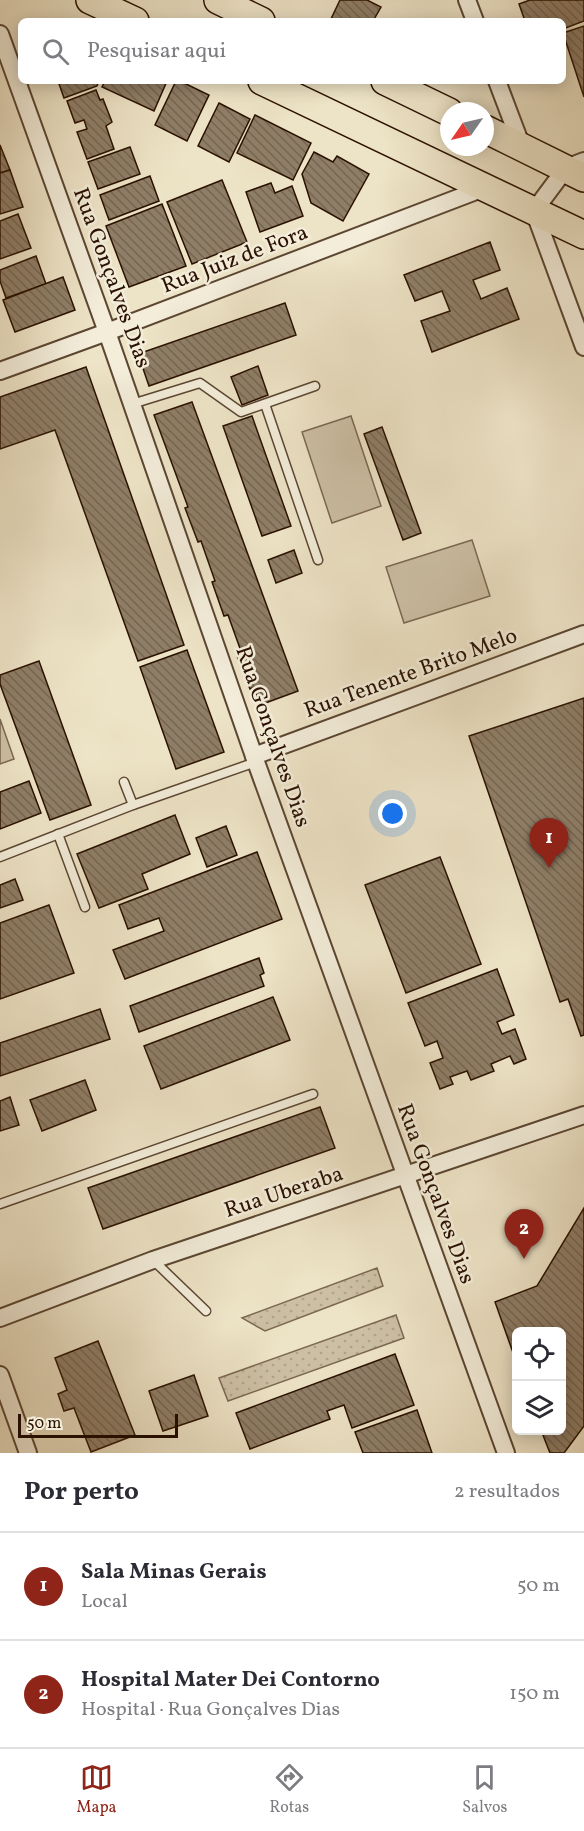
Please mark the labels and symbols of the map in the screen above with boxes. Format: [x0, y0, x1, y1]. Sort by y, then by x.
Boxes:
north arrow [440, 102, 494, 156]
street label: Rua Gonçalves Dias [64, 184, 158, 372]
street label: Rua Juiz de Fora [157, 218, 313, 302]
street label: Rua Tenente Brito Melo [300, 621, 522, 727]
street label: Rua Gonçalves Dias [226, 642, 318, 832]
your location [378, 799, 407, 828]
pin: 1 [530, 818, 568, 868]
street label: Rua Gonçalves Dias [388, 1100, 482, 1288]
street label: Rua Uberaba [221, 1159, 347, 1227]
pin: 2 [504, 1210, 544, 1259]
scale bar [18, 1411, 178, 1438]

